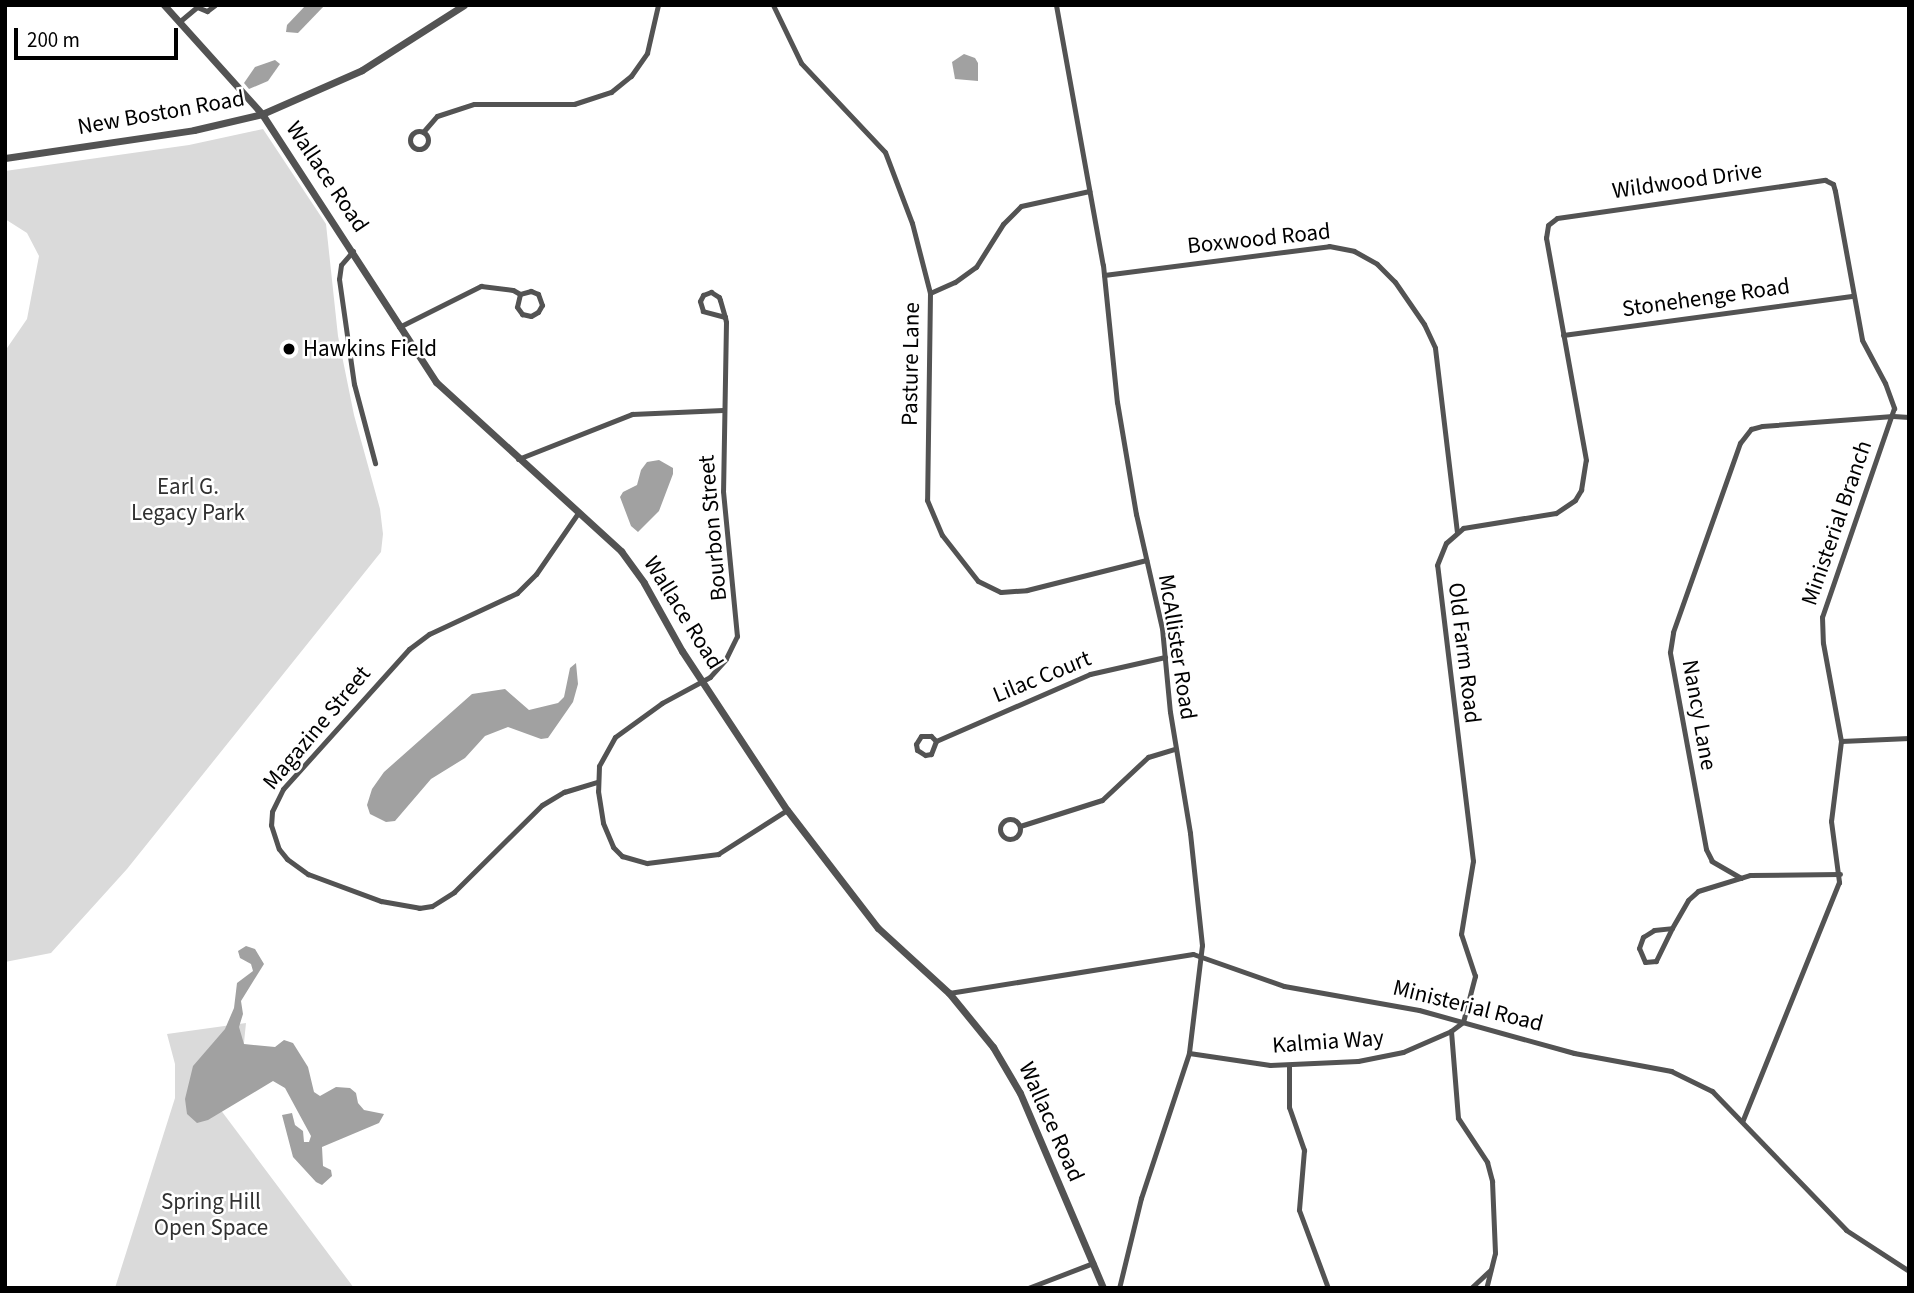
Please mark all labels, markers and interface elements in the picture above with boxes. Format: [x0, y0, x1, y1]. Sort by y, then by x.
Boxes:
scale bar [18, 14, 182, 58]
text: 200 m [27, 25, 80, 55]
street label: New Boston Road [75, 85, 247, 141]
street label: Wallace Road [280, 116, 374, 238]
street label: Wildwood Drive [1610, 157, 1764, 205]
street label: Boxwood Road [1186, 218, 1332, 260]
street label: Stonehenge Road [1621, 273, 1791, 323]
street label: Pasture Lane [896, 302, 926, 426]
place label: Hawkins Field [303, 335, 437, 363]
marker: Hawkins Field [281, 341, 297, 357]
street label: Ministerial Branch [1796, 437, 1878, 609]
street label: Bourbon Street [693, 454, 733, 602]
park label: Earl G. Legacy Park [131, 473, 245, 527]
street label: Wallace Road [637, 551, 729, 675]
street label: McAllister Road [1152, 572, 1202, 722]
street label: Old Farm Road [1442, 581, 1486, 725]
street label: Lilac Court [989, 645, 1095, 709]
street label: Nancy Lane [1676, 658, 1722, 772]
street label: Magazine Street [257, 661, 377, 795]
street label: Ministerial Road [1390, 974, 1546, 1038]
street label: Kalmia Way [1271, 1024, 1385, 1060]
street label: Wallace Road [1012, 1058, 1090, 1186]
park label: Spring Hill Open Space [154, 1188, 268, 1242]

